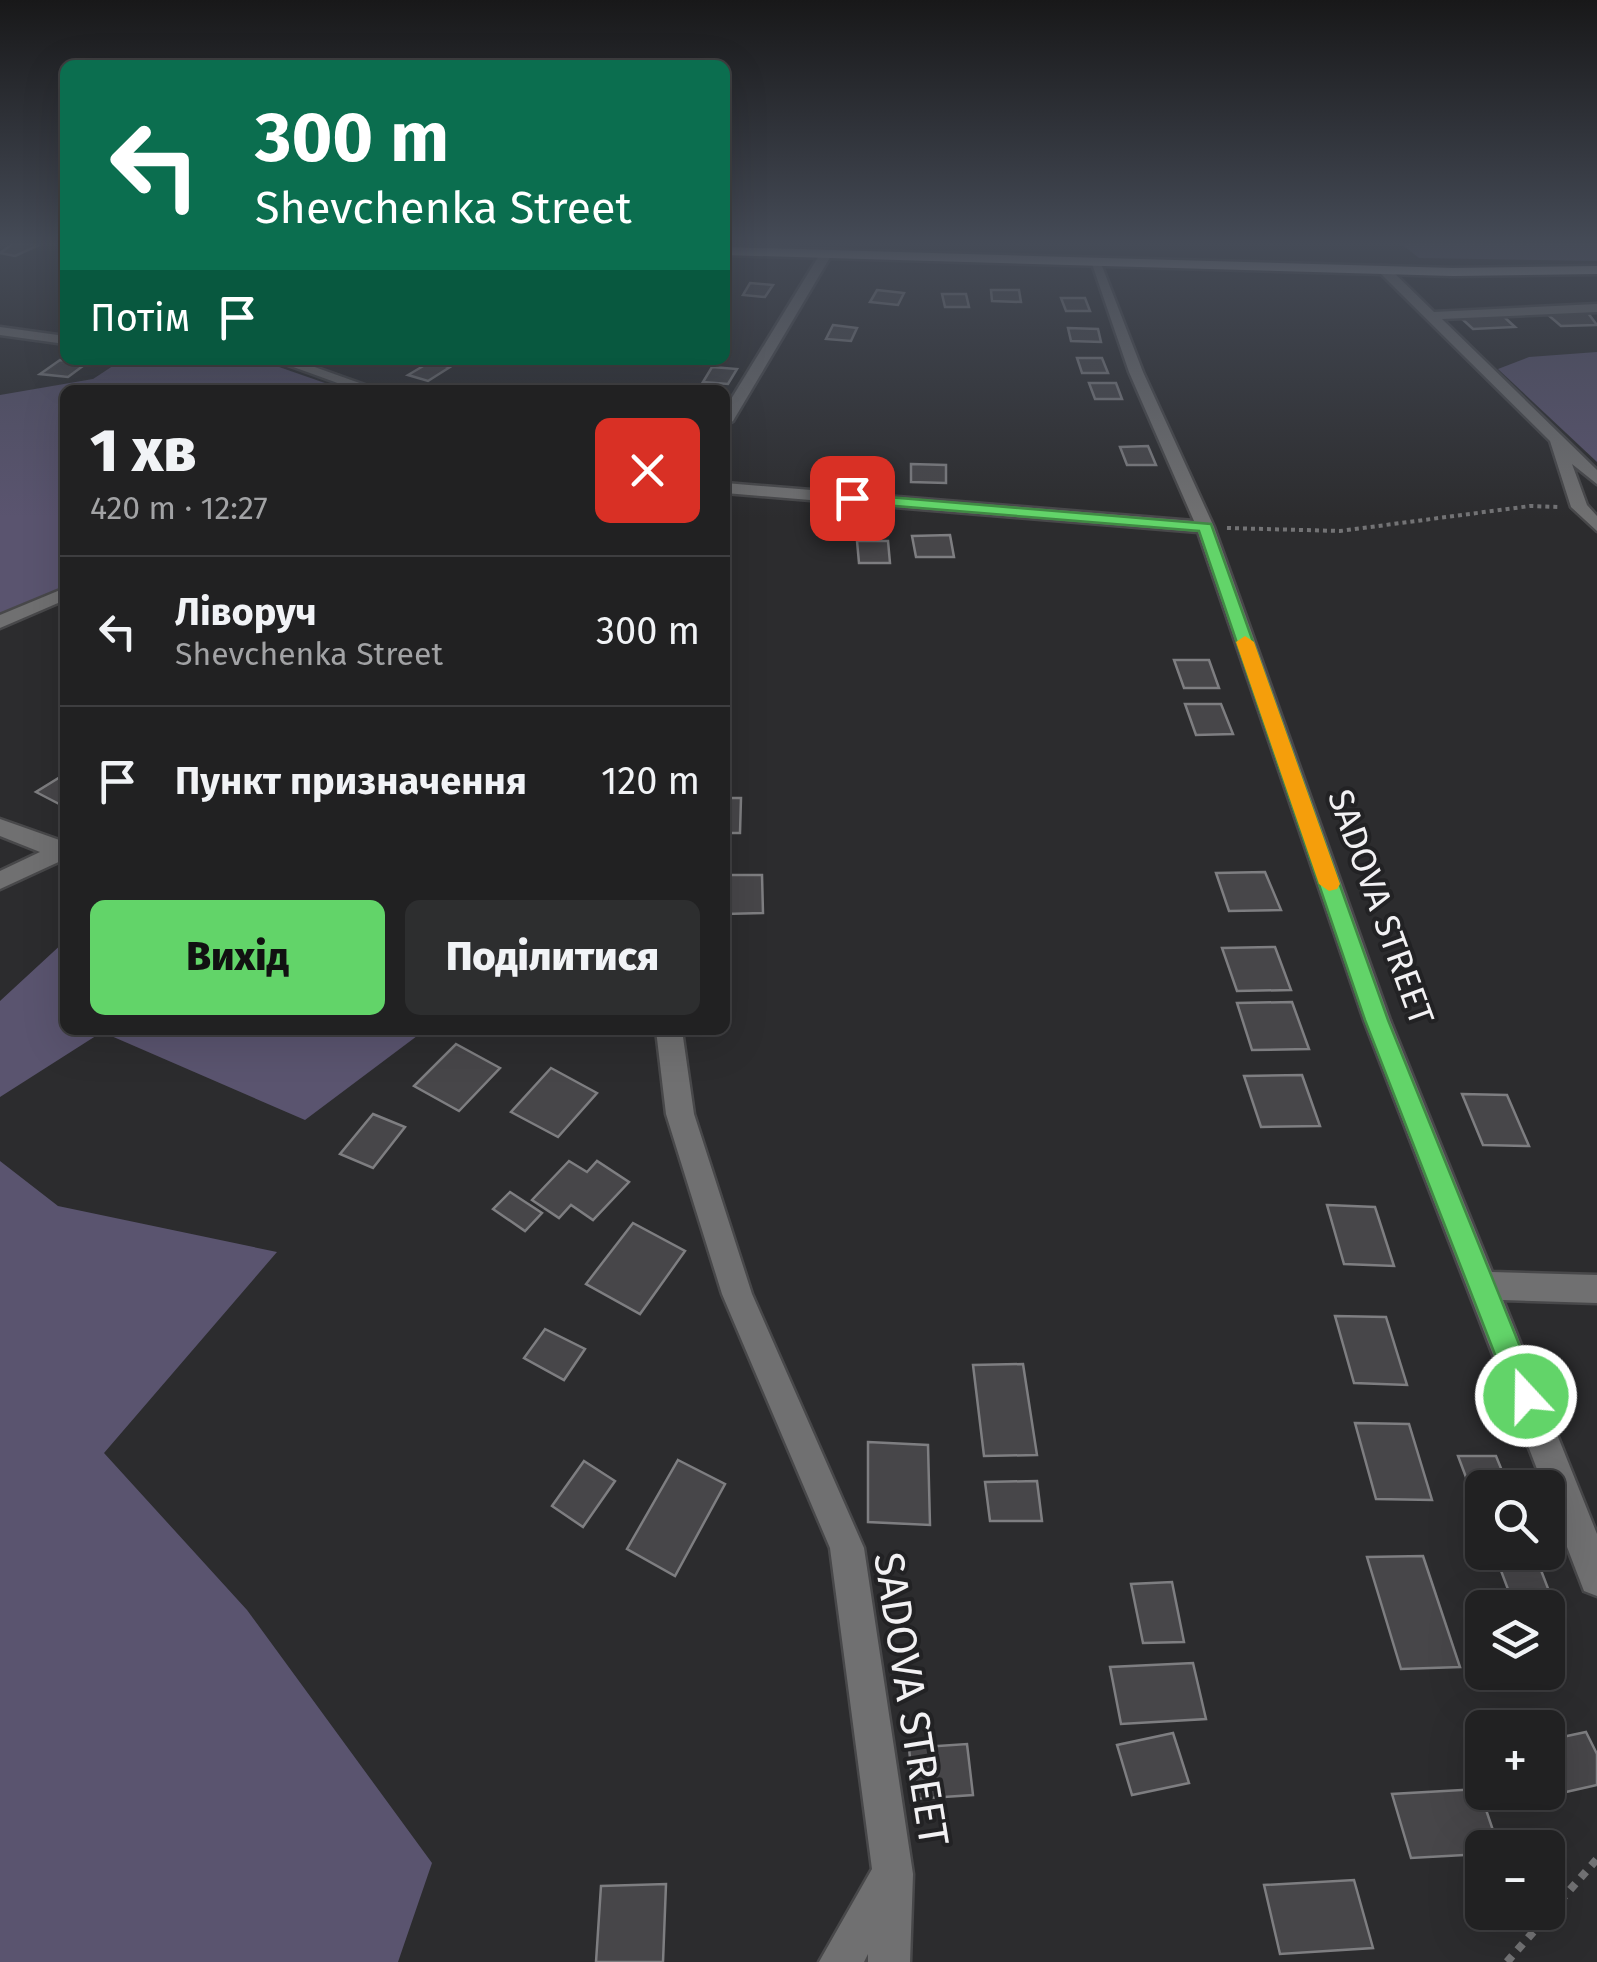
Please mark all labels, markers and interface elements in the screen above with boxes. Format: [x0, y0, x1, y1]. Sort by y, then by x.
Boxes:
text: 300 m [255, 96, 449, 180]
icon: left [90, 100, 220, 230]
text: Shevchenka Street [255, 181, 632, 235]
icon: arrive [210, 290, 265, 345]
text: Потім [90, 295, 190, 341]
text: 1 хв [90, 415, 197, 487]
button: close [595, 418, 700, 523]
pin [810, 456, 895, 541]
icon: arrive [825, 471, 880, 526]
text: 420 m · 12:27 [90, 489, 268, 527]
text: Ліворуч [175, 589, 317, 635]
icon: left [90, 604, 145, 659]
text: 300 m [596, 608, 700, 654]
text: Shevchenka Street [175, 635, 443, 673]
icon: arrive [90, 754, 145, 809]
text: Пункт призначення [175, 758, 527, 804]
text: 120 m [601, 758, 700, 804]
street label: SADOVA STREET [1319, 784, 1443, 1030]
button: Вихід [90, 900, 385, 1015]
button: Поділитися [405, 900, 700, 1015]
position arrow [1474, 1344, 1578, 1448]
map controls [1465, 1470, 1565, 1930]
button: search [1465, 1470, 1565, 1570]
street label: SADOVA STREET [863, 1549, 959, 1850]
button: layers [1465, 1590, 1565, 1690]
button: + [1465, 1710, 1565, 1810]
button: − [1465, 1830, 1565, 1930]

